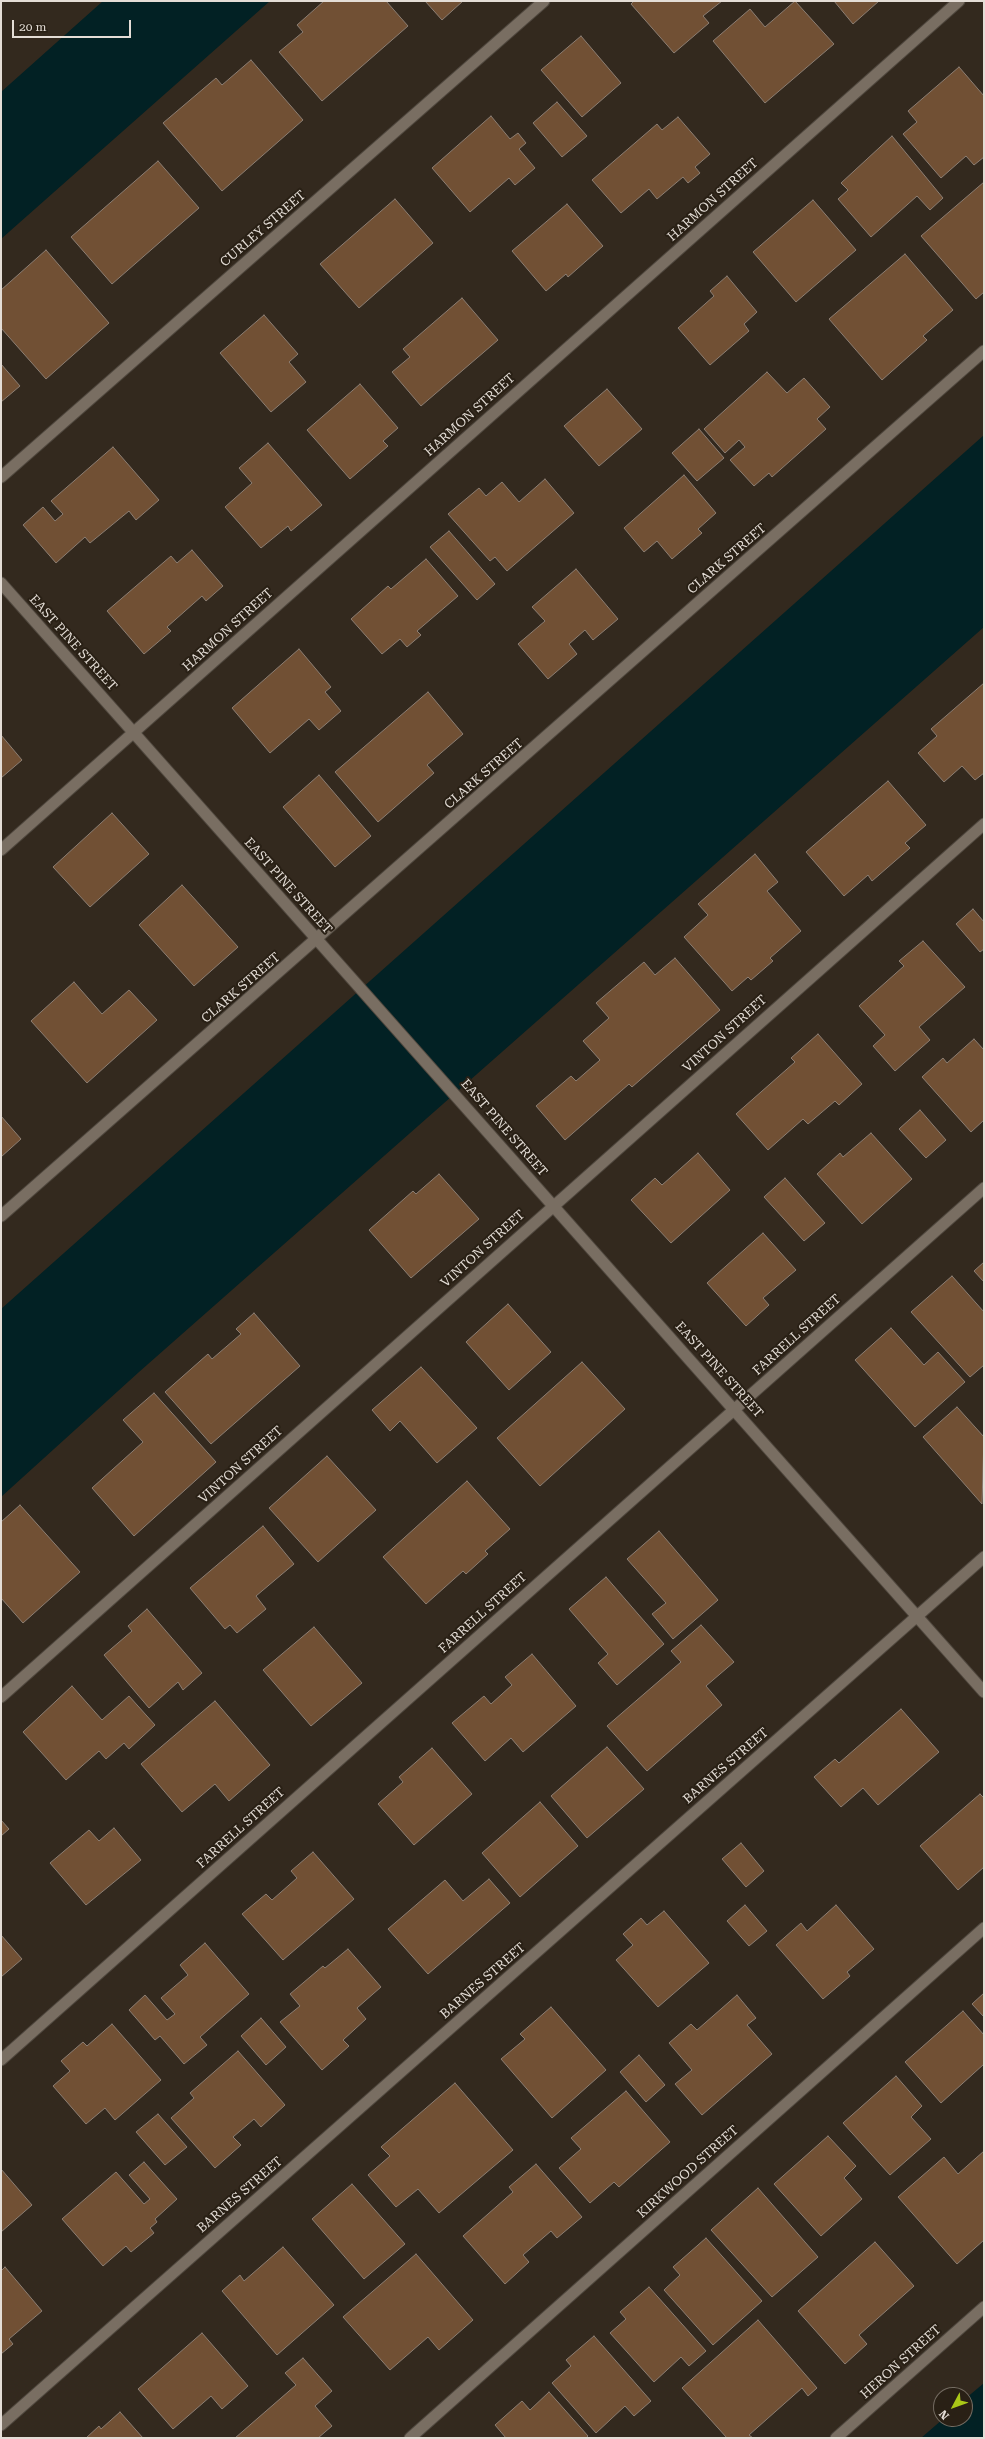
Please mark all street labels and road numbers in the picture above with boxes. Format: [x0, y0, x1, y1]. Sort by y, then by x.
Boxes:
street label: HARMON STREET [665, 155, 761, 245]
street label: CURLEY STREET [217, 188, 309, 270]
street label: HARMON STREET [422, 370, 518, 460]
street label: CLARK STREET [684, 521, 770, 597]
street label: HARMON STREET [180, 585, 276, 675]
street label: EAST PINE STREET [26, 592, 120, 694]
street label: CLARK STREET [441, 736, 527, 812]
street label: EAST PINE STREET [241, 835, 335, 937]
street label: CLARK STREET [198, 950, 284, 1026]
street label: VINTON STREET [680, 992, 770, 1076]
street label: EAST PINE STREET [458, 1076, 550, 1180]
street label: VINTON STREET [438, 1207, 528, 1291]
street label: FARRELL STREET [750, 1291, 844, 1379]
street label: EAST PINE STREET [672, 1319, 766, 1421]
street label: VINTON STREET [196, 1423, 286, 1507]
street label: FARRELL STREET [436, 1569, 530, 1657]
street label: BARNES STREET [680, 1725, 772, 1807]
street label: FARRELL STREET [194, 1784, 288, 1872]
street label: BARNES STREET [437, 1940, 529, 2022]
street label: KIRKWOOD STREET [634, 2122, 742, 2222]
street label: BARNES STREET [194, 2154, 286, 2236]
street label: HERON STREET [858, 2322, 944, 2402]

